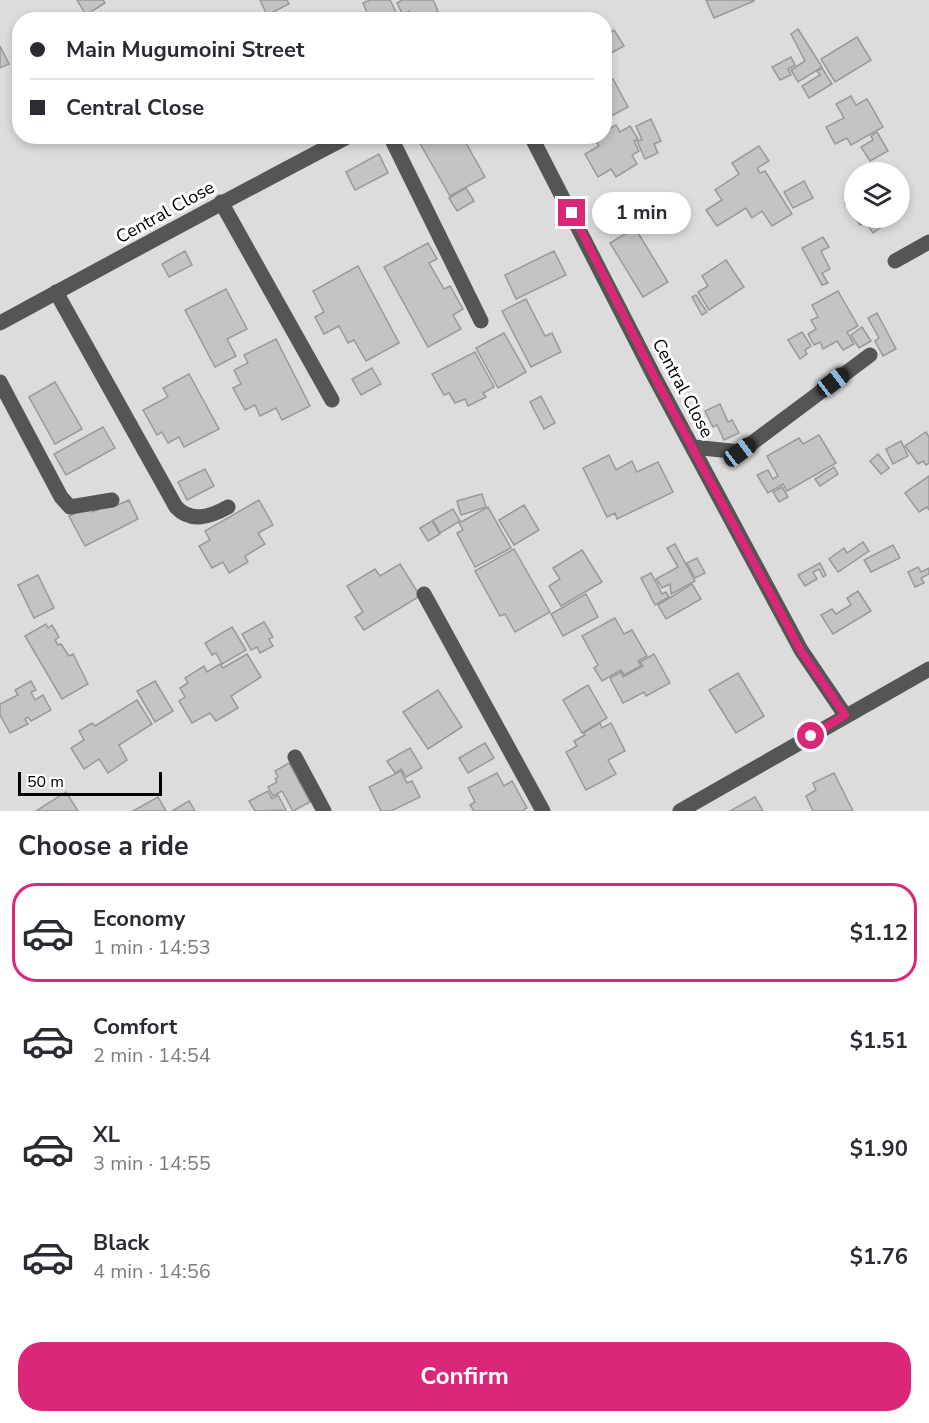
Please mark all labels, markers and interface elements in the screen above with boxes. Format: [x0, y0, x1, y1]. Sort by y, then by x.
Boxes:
text: Main Mugumoini Street [66, 35, 304, 65]
text: Central Close [66, 93, 204, 123]
map controls [844, 162, 910, 228]
button: layers [844, 162, 910, 228]
street label: Central Close [112, 175, 218, 249]
callout: 1 min [593, 192, 692, 234]
route end [558, 199, 585, 226]
text: 1 min [616, 199, 667, 226]
street label: Central Close [647, 334, 719, 442]
car [813, 364, 853, 400]
car [720, 434, 760, 470]
route start [797, 722, 824, 749]
scale bar [18, 769, 162, 796]
text: 50 m [27, 771, 64, 793]
text: Choose a ride [18, 828, 189, 865]
text: Economy [93, 904, 185, 934]
icon: car [21, 906, 75, 960]
text: $1.12 [850, 918, 908, 948]
text: 1 min · 14:53 [93, 934, 211, 961]
text: Comfort [93, 1012, 177, 1042]
icon: car [21, 1014, 75, 1068]
text: $1.51 [850, 1026, 908, 1056]
text: 2 min · 14:54 [93, 1042, 211, 1069]
text: XL [93, 1120, 120, 1150]
icon: car [21, 1122, 75, 1176]
text: $1.90 [850, 1134, 908, 1164]
text: 3 min · 14:55 [93, 1150, 211, 1177]
text: Black [93, 1228, 149, 1258]
icon: car [21, 1230, 75, 1284]
text: $1.76 [850, 1242, 908, 1272]
text: 4 min · 14:56 [93, 1258, 211, 1285]
button: Confirm [18, 1342, 911, 1411]

